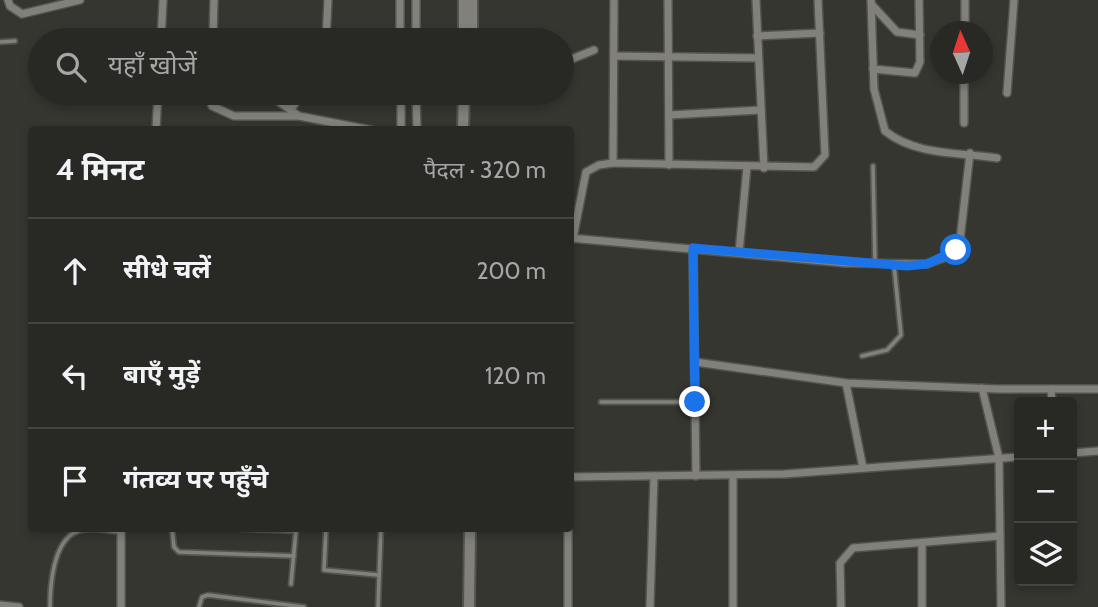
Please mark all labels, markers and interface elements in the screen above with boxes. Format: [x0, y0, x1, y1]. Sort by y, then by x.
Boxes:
north arrow [930, 21, 993, 84]
search box [28, 28, 574, 105]
icon: search [52, 48, 90, 86]
text: यहाँ खोजें [108, 49, 197, 81]
text: 4 मिनट [56, 151, 144, 188]
text: पैदल · 320 m [423, 156, 546, 184]
route start [940, 234, 971, 265]
icon: ahead [56, 252, 94, 290]
text: सीधे चलें [123, 253, 211, 285]
text: 200 m [476, 257, 546, 285]
icon: left [56, 357, 94, 395]
text: बाएँ मुड़ें [123, 358, 200, 390]
text: 120 m [485, 362, 546, 390]
route end [679, 386, 710, 417]
map controls [1014, 397, 1077, 586]
button: + [1014, 397, 1077, 460]
button: − [1014, 460, 1077, 523]
icon: arrive [56, 462, 94, 500]
text: गंतव्य पर पहुँचे [123, 463, 268, 495]
button: layers [1014, 523, 1077, 586]

